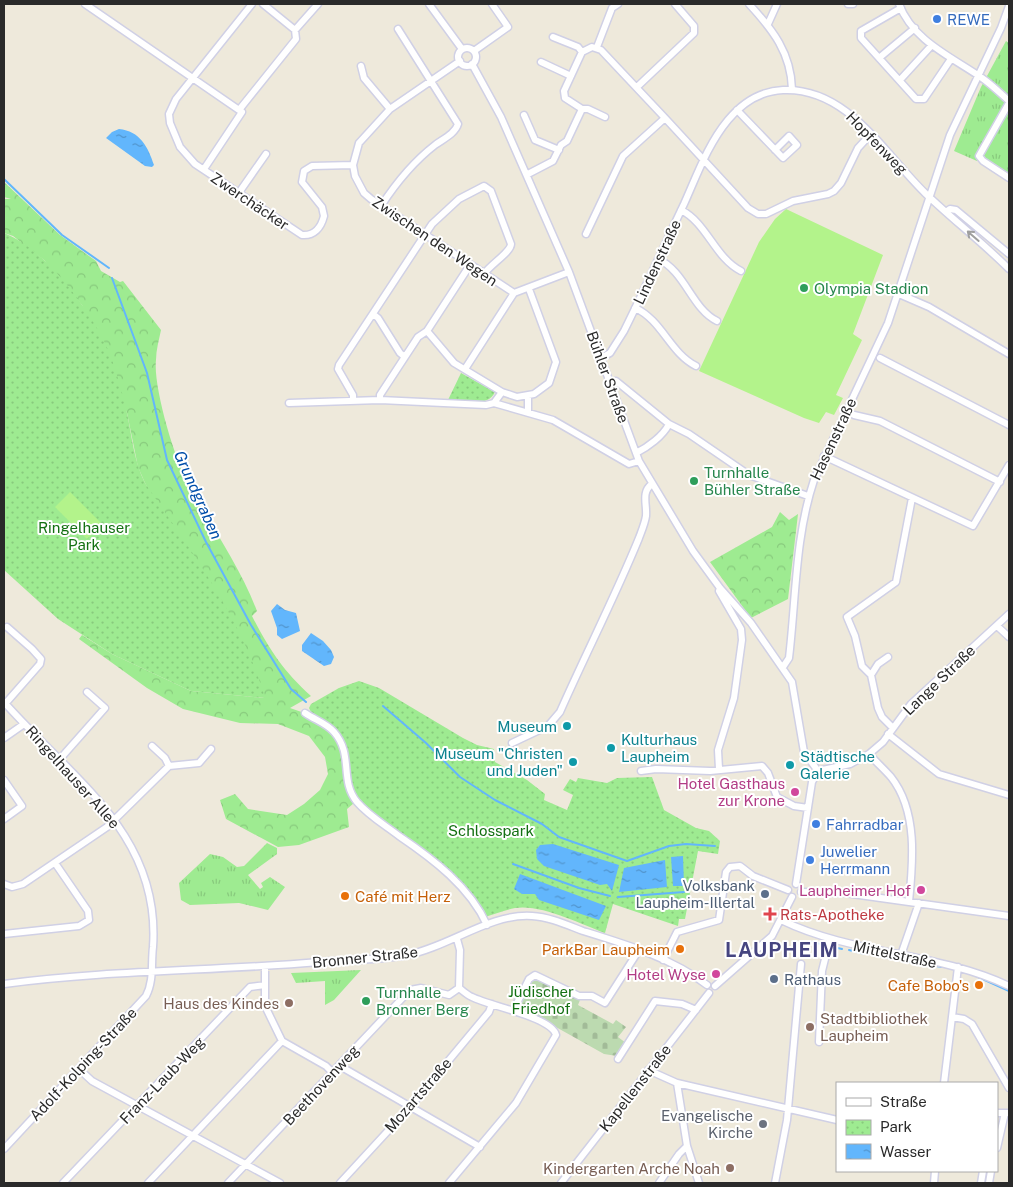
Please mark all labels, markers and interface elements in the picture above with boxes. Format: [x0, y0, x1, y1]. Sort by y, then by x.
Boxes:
place label: REWE [947, 11, 990, 28]
marker: REWE [931, 13, 943, 25]
street label: Hopfenweg [843, 108, 911, 178]
street label: Zwerchäcker [208, 169, 292, 233]
street label: Zwischen den Wegen [369, 193, 501, 289]
street label: Lindenstraße [630, 217, 684, 307]
one-way arrow [967, 230, 980, 242]
place label: Olympia Stadion [814, 280, 928, 297]
marker: Olympia Stadion [798, 282, 810, 294]
street label: Bühler Straße [584, 329, 632, 425]
street label: Hasenstraße [807, 395, 859, 483]
water label: Grundgraben [170, 448, 226, 542]
place label: Turnhalle Bühler Straße [704, 464, 801, 498]
marker: Turnhalle Bühler Straße [688, 475, 700, 487]
park label: Ringelhauser Park [38, 519, 130, 553]
street label: Lange Straße [900, 641, 978, 719]
place label: Museum [497, 718, 557, 735]
marker: Museum [561, 720, 573, 732]
street label: Ringelhauser Allee [23, 722, 123, 832]
place label: Kulturhaus Laupheim [621, 731, 697, 765]
marker: Kulturhaus Laupheim [605, 742, 617, 754]
place label: Museum "Christen und Juden" [434, 745, 563, 779]
place label: Städtische Galerie [800, 748, 875, 782]
marker: Museum "Christen und Juden" [567, 756, 579, 768]
marker: Städtische Galerie [784, 759, 796, 771]
place label: Hotel Gasthaus zur Krone [677, 775, 785, 809]
marker: Hotel Gasthaus zur Krone [789, 786, 801, 798]
place label: Fahrradbar [826, 816, 904, 833]
marker: Fahrradbar [810, 818, 822, 830]
park label: Schlosspark [448, 822, 534, 839]
place label: Juwelier Herrmann [820, 843, 890, 877]
marker: Juwelier Herrmann [804, 854, 816, 866]
place label: Volksbank Laupheim-Illertal [635, 877, 755, 911]
place label: Laupheimer Hof [799, 882, 911, 899]
marker: Laupheimer Hof [915, 884, 927, 896]
place label: Café mit Herz [355, 888, 450, 905]
marker: Volksbank Laupheim-Illertal [759, 888, 771, 900]
marker: Café mit Herz [339, 890, 351, 902]
place label: Rats-Apotheke [780, 906, 884, 923]
marker: Rats-Apotheke [764, 908, 776, 920]
street label: Mittelstraße [852, 937, 938, 971]
district label: LAUPHEIM [725, 938, 839, 962]
place label: ParkBar Laupheim [542, 941, 670, 958]
street label: Bronner Straße [311, 943, 419, 971]
marker: ParkBar Laupheim [674, 943, 686, 955]
place label: Hotel Wyse [626, 966, 706, 983]
marker: Hotel Wyse [710, 968, 722, 980]
place label: Rathaus [784, 971, 841, 988]
marker: Rathaus [768, 973, 780, 985]
place label: Cafe Bobo's [888, 977, 969, 994]
marker: Cafe Bobo's [973, 979, 985, 991]
park label: Jüdischer Friedhof [508, 983, 574, 1017]
place label: Turnhalle Bronner Berg [376, 984, 469, 1018]
place label: Haus des Kindes [163, 995, 279, 1012]
marker: Turnhalle Bronner Berg [360, 995, 372, 1007]
marker: Haus des Kindes [283, 997, 295, 1009]
street label: Adolf-Kolping-Straße [26, 1004, 140, 1124]
place label: Stadtbibliothek Laupheim [820, 1010, 928, 1044]
marker: Stadtbibliothek Laupheim [804, 1021, 816, 1033]
street label: Franz-Laub-Weg [116, 1033, 208, 1127]
street label: Beethovenweg [280, 1041, 362, 1129]
street label: Kapellenstraße [596, 1041, 674, 1135]
street label: Mozartstraße [381, 1054, 455, 1136]
legend [836, 1082, 998, 1172]
text: Straße [880, 1093, 927, 1110]
place label: Evangelische Kirche [661, 1107, 753, 1141]
marker: Evangelische Kirche [757, 1118, 769, 1130]
text: Park [880, 1118, 912, 1135]
text: Wasser [880, 1143, 932, 1160]
place label: Kindergarten Arche Noah [543, 1160, 720, 1177]
marker: Kindergarten Arche Noah [724, 1162, 736, 1174]

